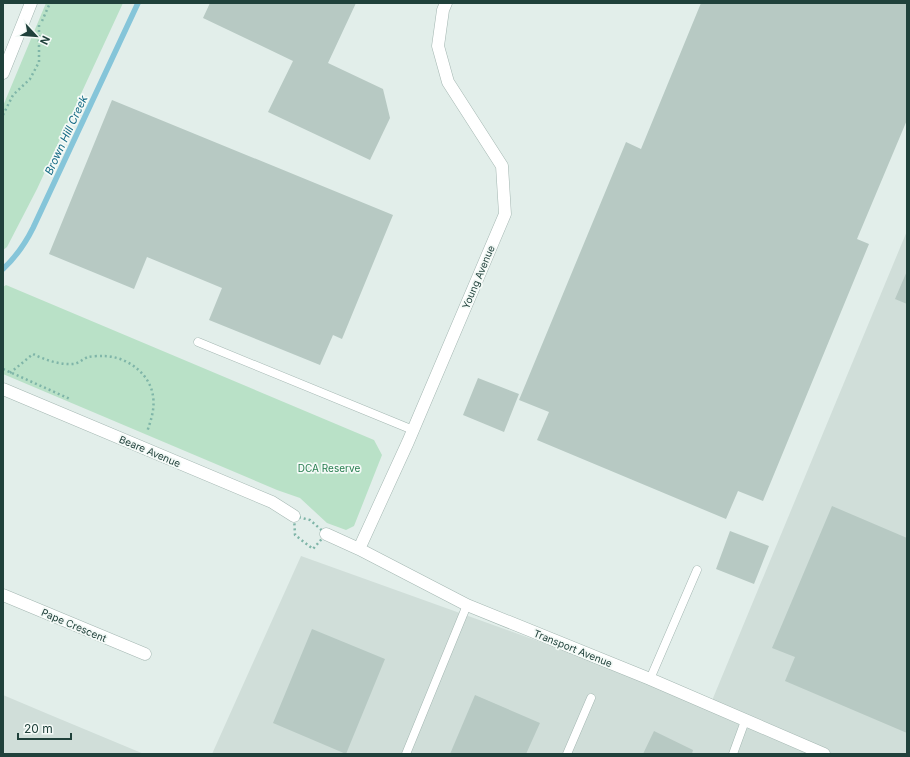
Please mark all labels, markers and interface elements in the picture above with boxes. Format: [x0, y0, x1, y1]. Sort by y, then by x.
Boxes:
north arrow [16, 16, 56, 56]
text: N [37, 34, 53, 47]
water label: Brown Hill Creek [41, 92, 91, 177]
street label: Young Avenue [459, 243, 497, 311]
street label: Beare Avenue [118, 433, 183, 469]
park label: DCA Reserve [298, 462, 360, 474]
street label: Pape Crescent [40, 606, 109, 644]
street label: Transport Avenue [532, 627, 614, 669]
scale bar [18, 715, 71, 741]
text: 20 m [24, 721, 53, 736]

